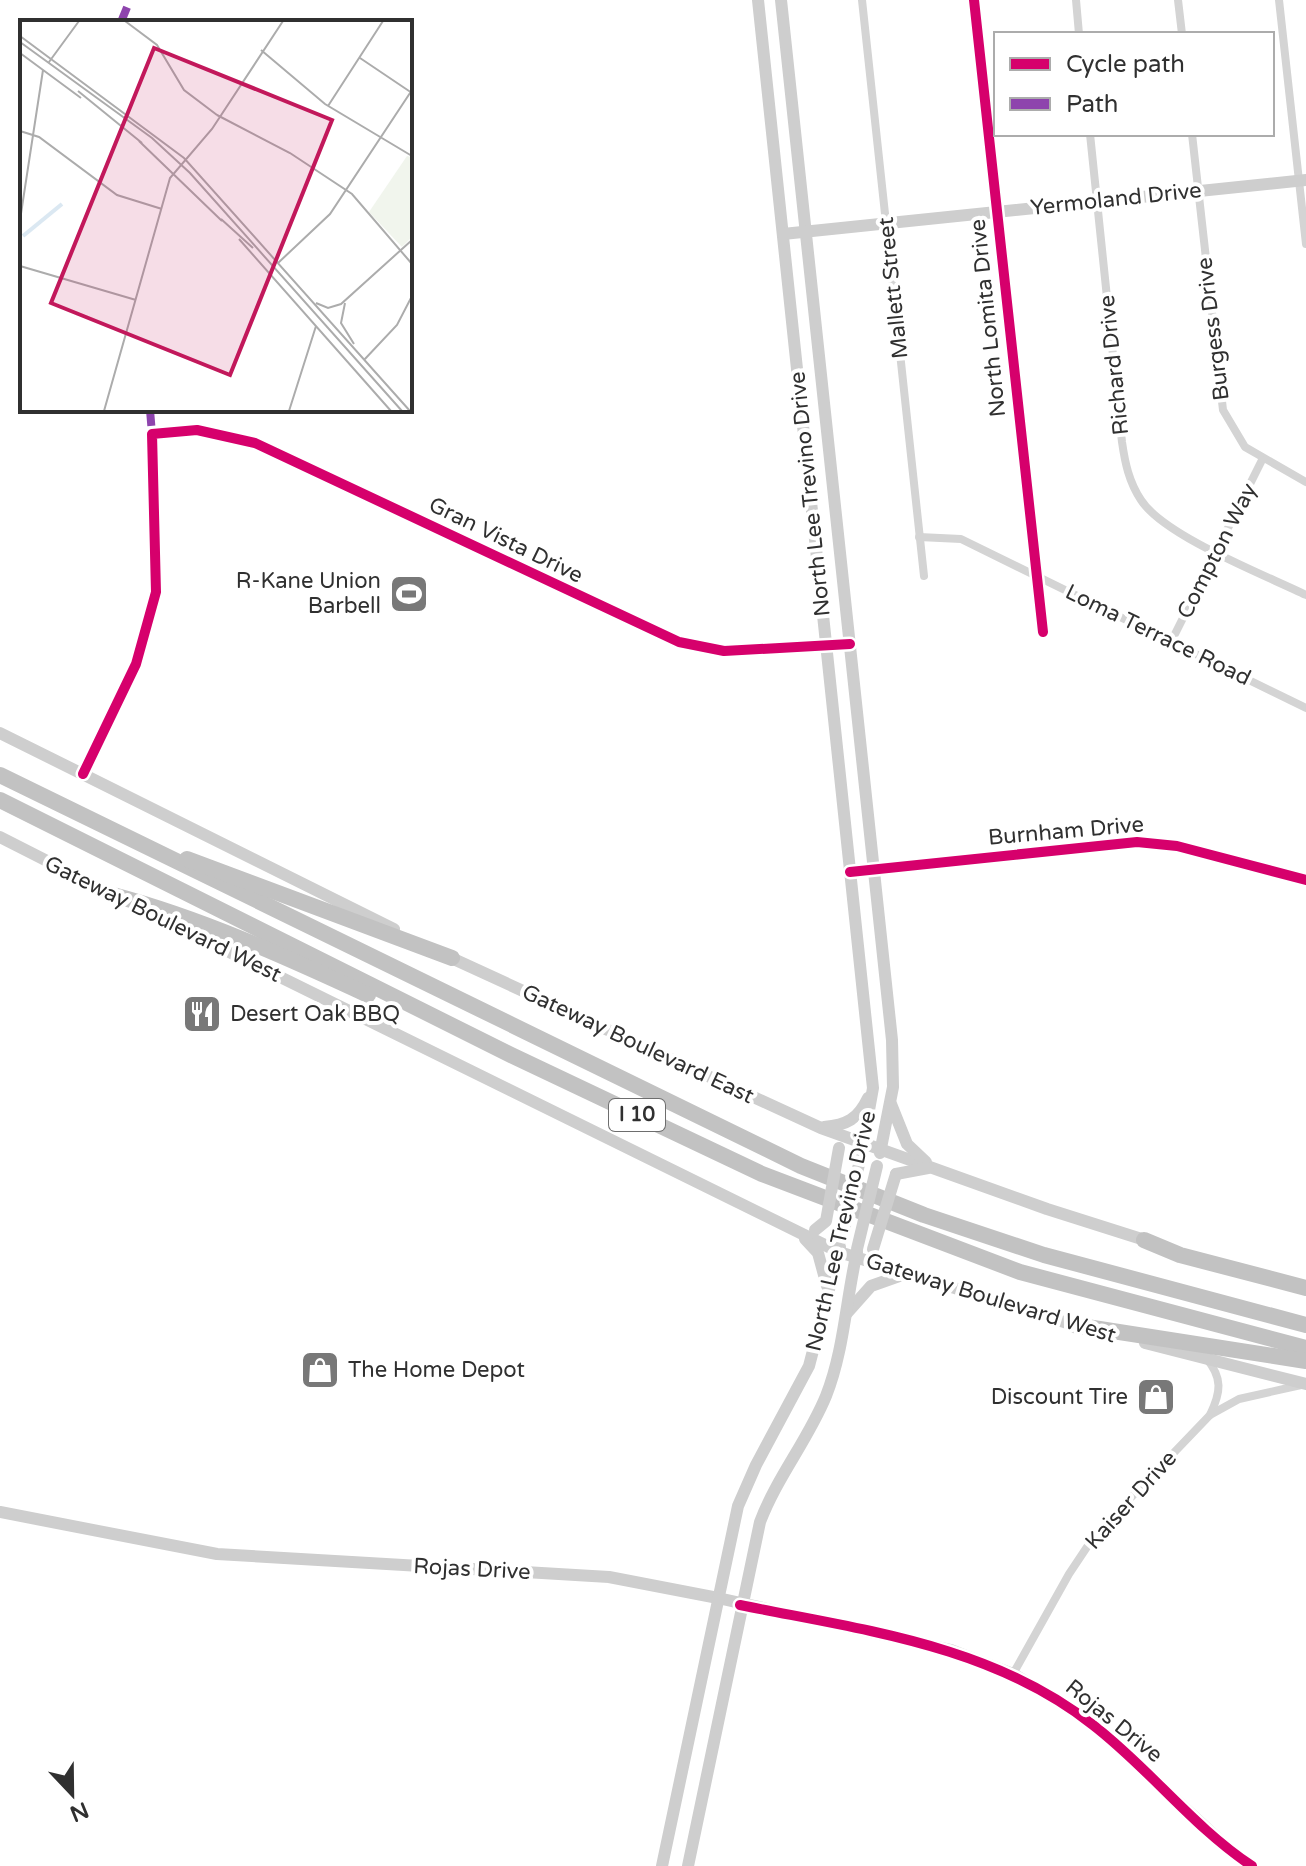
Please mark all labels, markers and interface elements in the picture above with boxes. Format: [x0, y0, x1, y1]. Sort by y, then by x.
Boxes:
inset map [20, 20, 412, 412]
legend [994, 32, 1274, 136]
text: Cycle path [1066, 50, 1185, 79]
text: Path [1066, 90, 1119, 119]
street label: Yermoland Drive [1029, 177, 1203, 221]
street label: Mallett Street [873, 216, 913, 360]
street label: North Lomita Drive [965, 218, 1011, 418]
street label: Burgess Drive [1191, 256, 1235, 402]
street label: Richard Drive [1094, 294, 1134, 436]
street label: North Lee Trevino Drive [784, 370, 836, 618]
street label: Compton Way [1172, 479, 1262, 623]
street label: Gran Vista Drive [425, 491, 587, 589]
place label: R-Kane Union Barbell [236, 568, 381, 619]
sports icon: R-Kane Union Barbell [388, 573, 430, 615]
street label: Loma Terrace Road [1061, 579, 1255, 691]
street label: Burnham Drive [987, 811, 1145, 851]
street label: Gateway Boulevard West [40, 850, 286, 988]
street label: Gateway Boulevard East [518, 979, 758, 1109]
restaurant icon: Desert Oak BBQ [181, 993, 223, 1035]
place label: Desert Oak BBQ [230, 1001, 400, 1027]
road number: I 10 [609, 1099, 665, 1131]
street label: North Lee Trevino Drive [801, 1108, 881, 1354]
street label: Gateway Boulevard West [863, 1248, 1119, 1348]
shop icon: The Home Depot [299, 1349, 341, 1391]
place label: The Home Depot [348, 1357, 525, 1383]
shop icon: Discount Tire [1135, 1376, 1177, 1418]
place label: Discount Tire [991, 1384, 1128, 1410]
street label: Kaiser Drive [1080, 1445, 1182, 1555]
street label: Rojas Drive [413, 1553, 531, 1585]
street label: Rojas Drive [1060, 1674, 1168, 1768]
north arrow [32, 1754, 112, 1834]
text: N [66, 1796, 92, 1827]

